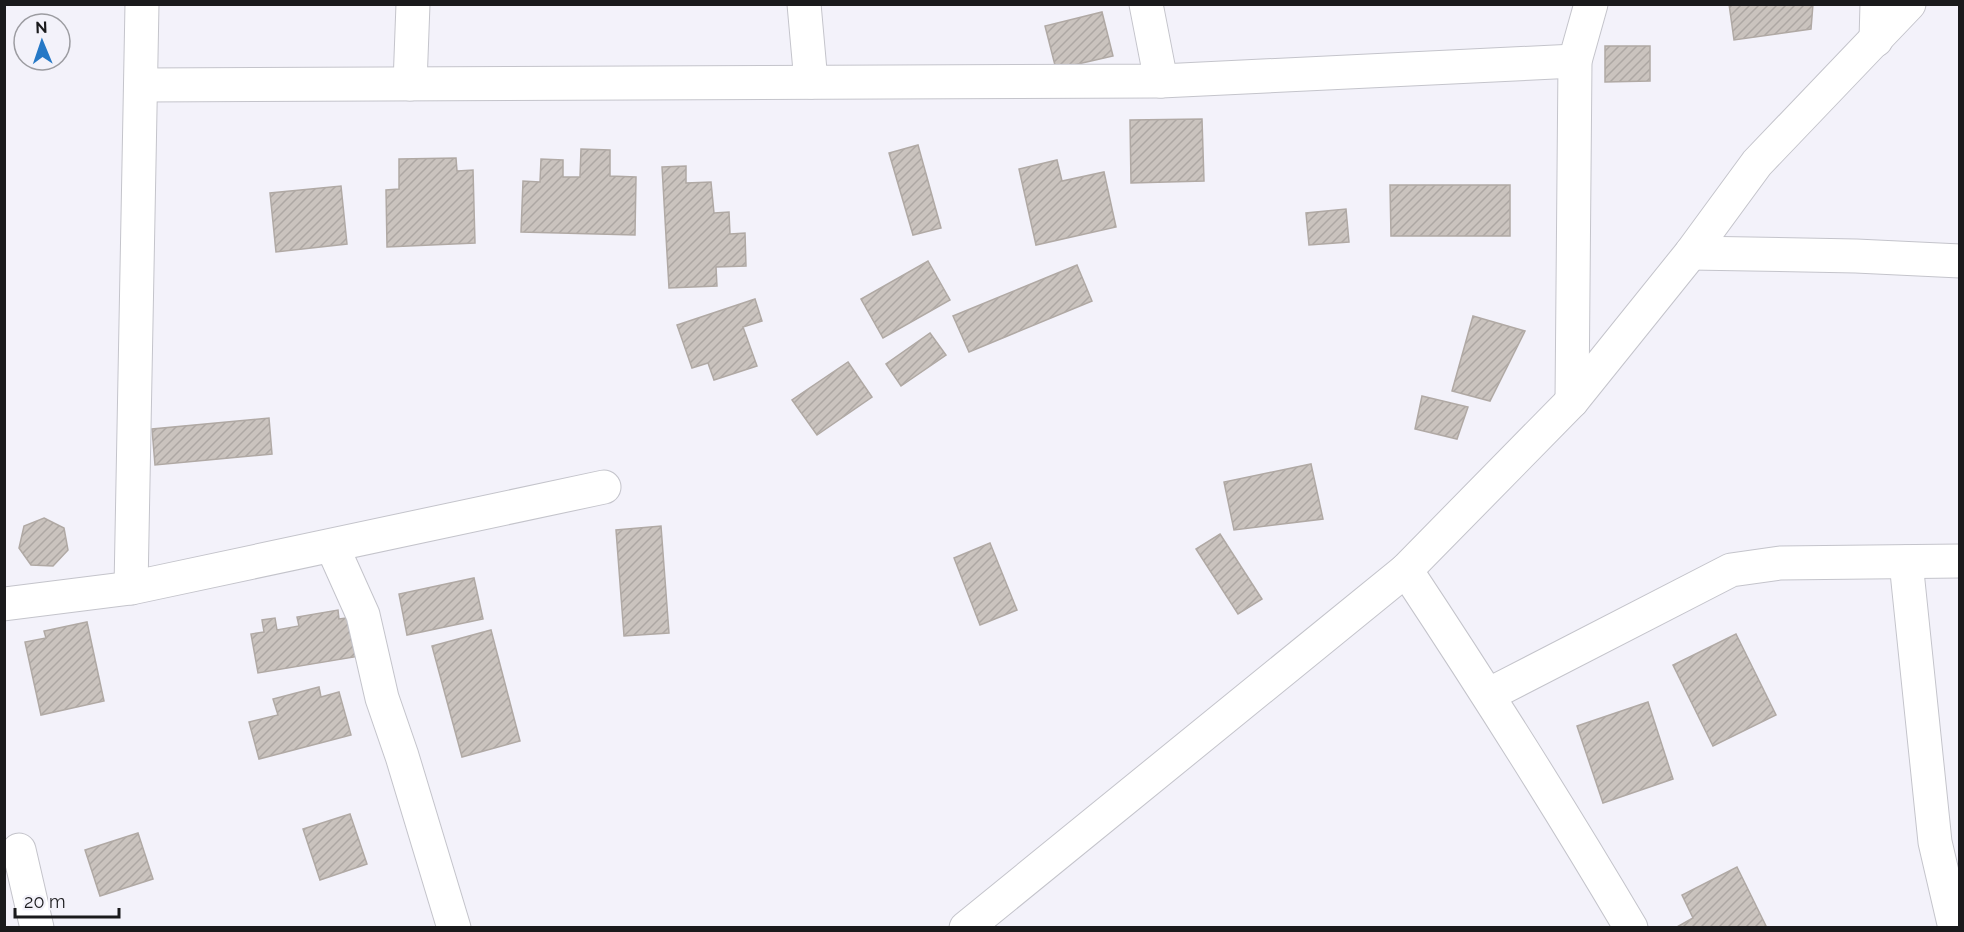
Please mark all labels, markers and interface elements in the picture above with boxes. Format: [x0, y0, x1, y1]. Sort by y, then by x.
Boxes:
north arrow [12, 12, 72, 72]
text: N [35, 18, 48, 37]
scale bar [15, 881, 118, 919]
text: 20 m [24, 891, 66, 912]

